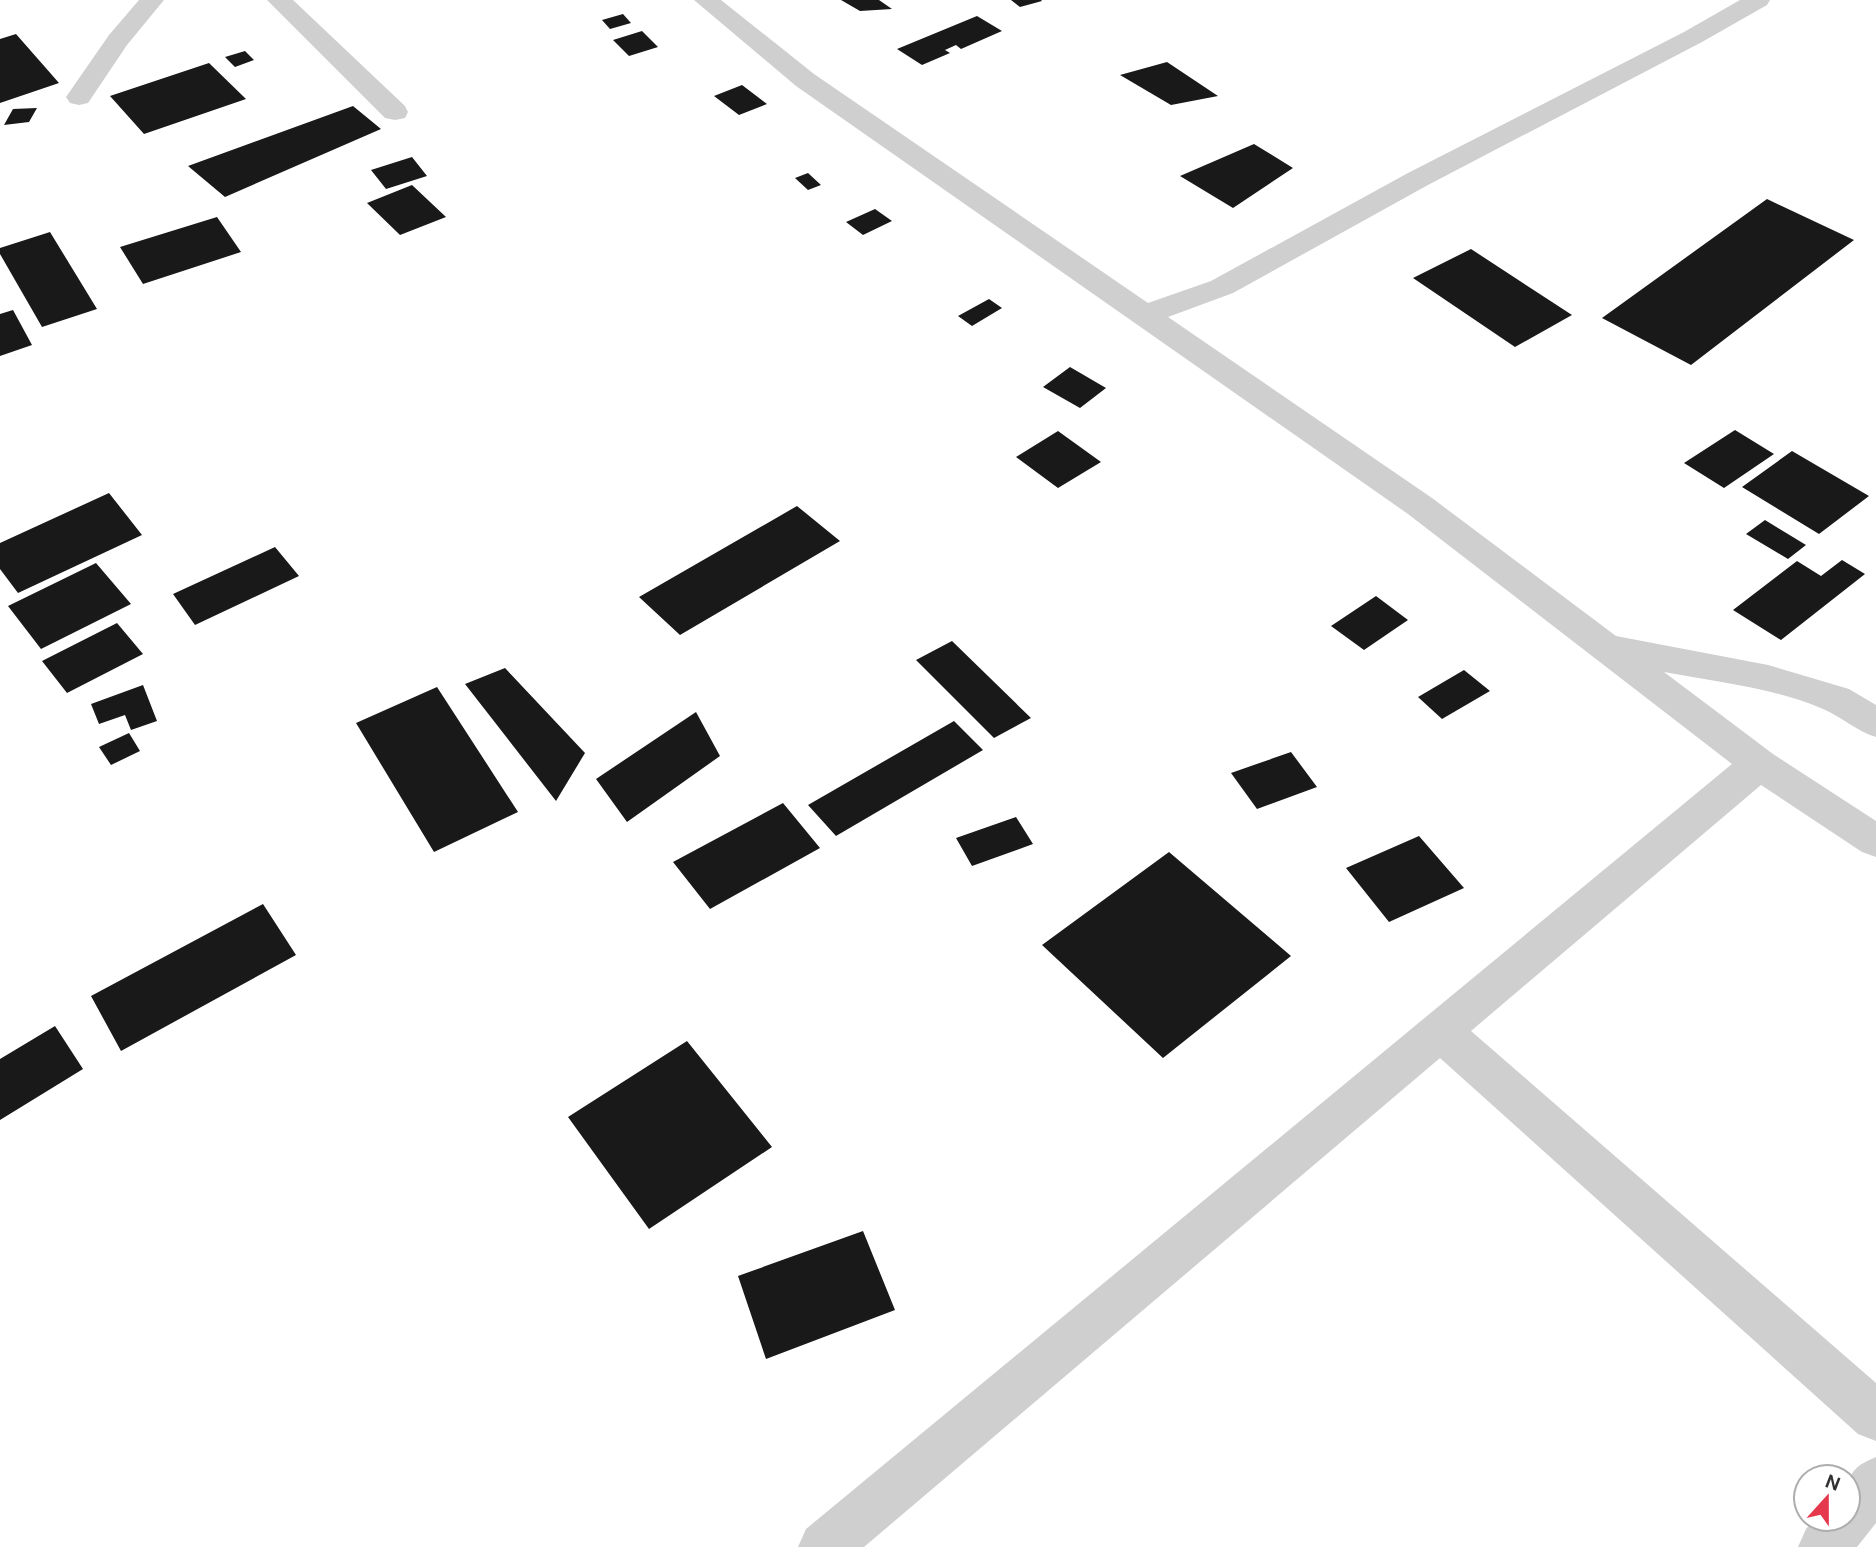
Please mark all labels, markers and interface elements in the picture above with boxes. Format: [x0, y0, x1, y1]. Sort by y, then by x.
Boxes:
north arrow [1792, 1463, 1862, 1533]
text: N [1822, 1468, 1844, 1497]

